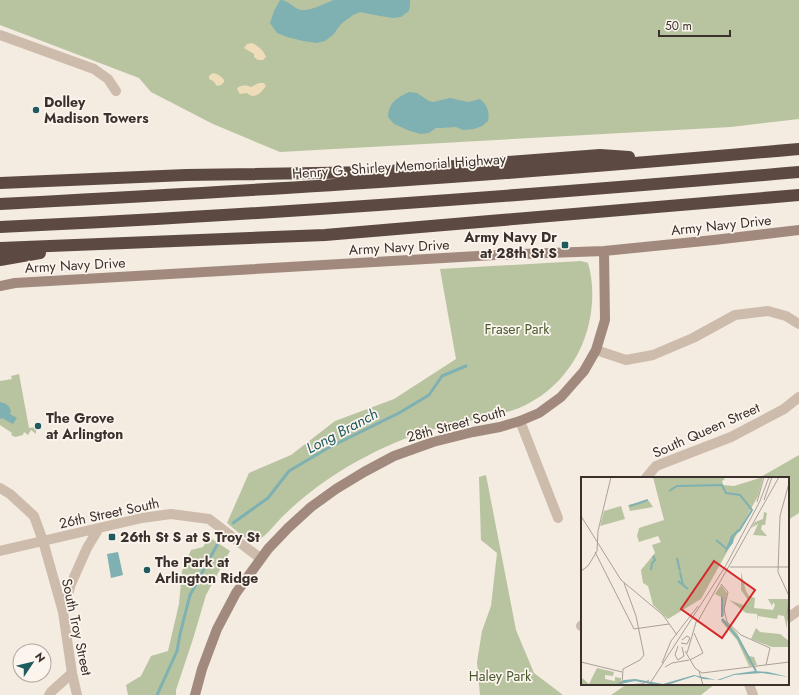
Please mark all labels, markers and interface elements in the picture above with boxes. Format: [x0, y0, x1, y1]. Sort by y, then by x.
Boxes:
scale bar [659, 12, 730, 38]
text: 50 m [665, 17, 692, 35]
place label: Dolley Madison Towers [44, 92, 149, 128]
marker: Dolley Madison Towers [31, 105, 41, 115]
street label: Henry G. Shirley Memorial Highway [292, 149, 507, 183]
street label: Army Navy Drive [670, 210, 772, 240]
place label: Army Navy Dr at 28th St S [463, 227, 557, 263]
street label: Army Navy Drive [348, 234, 450, 260]
marker: Army Navy Dr at 28th St S [560, 240, 570, 250]
street label: Army Navy Drive [24, 252, 126, 278]
park label: Fraser Park [484, 319, 550, 339]
street label: South Queen Street [649, 397, 763, 463]
street label: 28th Street South [404, 401, 508, 447]
water label: Long Branch [302, 403, 382, 459]
place label: The Grove at Arlington [46, 408, 123, 444]
marker: The Grove at Arlington [33, 421, 43, 431]
inset map [581, 477, 789, 685]
street label: 26th Street South [57, 493, 161, 533]
place label: 26th St S at S Troy St [120, 527, 260, 547]
marker: 26th St S at S Troy St [107, 532, 117, 542]
place label: The Park at Arlington Ridge [154, 552, 258, 588]
marker: The Park at Arlington Ridge [142, 565, 152, 575]
street label: South Troy Street [57, 577, 97, 678]
north arrow [12, 643, 52, 683]
text: N [31, 649, 49, 665]
park label: Haley Park [469, 666, 532, 686]

